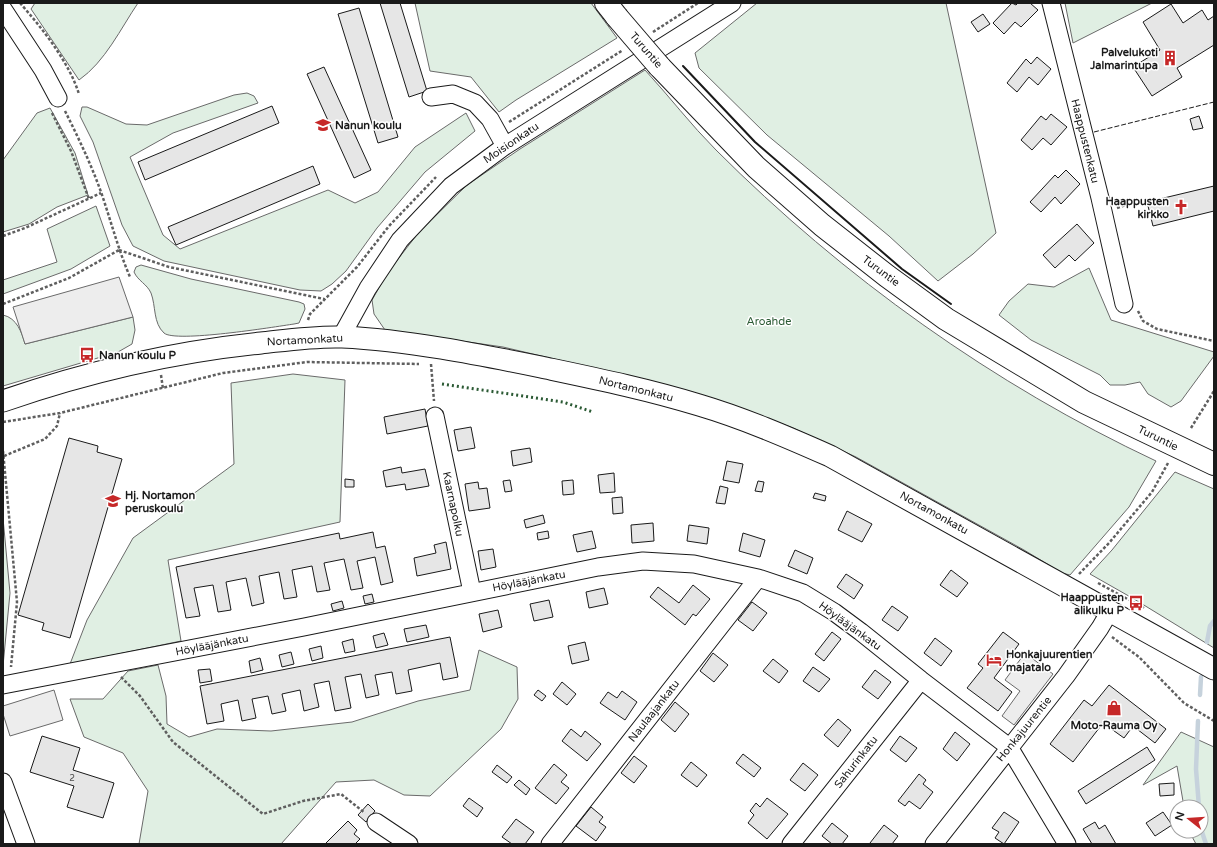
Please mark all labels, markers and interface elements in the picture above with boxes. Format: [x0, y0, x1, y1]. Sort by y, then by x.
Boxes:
street label: Turuntie [627, 29, 665, 71]
place label: Palvelukoti Jalmarintupa [1089, 46, 1158, 73]
building icon: Palvelukoti Jalmarintupa [1161, 49, 1179, 67]
street label: Haappustenkatu [1068, 98, 1102, 184]
school or university icon: Nanun koulu [314, 116, 332, 134]
place label: Nanun koulu [335, 119, 402, 132]
street label: Moisionkatu [481, 120, 541, 166]
place label: Haappusten kirkko [1105, 195, 1169, 221]
church icon: Haappusten kirkko [1172, 198, 1190, 216]
street label: Turuntie [860, 253, 902, 289]
park label: Aroahde [747, 315, 791, 328]
street label: Nortamonkatu [267, 332, 343, 348]
bus stop icon: Nanun koulu P [78, 346, 96, 364]
place label: Nanun koulu P [99, 349, 177, 362]
street label: Nortamonkatu [597, 373, 675, 405]
street label: Turuntie [1136, 423, 1180, 453]
street label: Kaarnapolku [440, 470, 466, 538]
place label: Hj. Nortamon peruskoulu [125, 489, 195, 516]
street label: Nortamonkatu [897, 489, 971, 537]
school or university icon: Hj. Nortamon peruskoulu [104, 492, 122, 510]
street label: Höylääjänkatu [491, 568, 567, 594]
place label: Haappusten alikulku P [1060, 591, 1125, 617]
bus stop icon: Haappusten alikulku P [1127, 594, 1145, 612]
street label: Höylääjänkatu [816, 599, 884, 653]
street label: Höylääjänkatu [174, 632, 250, 658]
place label: Honkajuurentien majatalo [1006, 648, 1093, 675]
hotel icon: Honkajuurentien majatalo [985, 651, 1003, 669]
street label: Naulaajankatu [626, 677, 682, 745]
street label: Honkajuurentie [994, 694, 1054, 764]
shop icon: Moto-Rauma Oy [1105, 699, 1123, 717]
place label: Moto-Rauma Oy [1070, 719, 1158, 733]
street label: Sahurinkatu [832, 733, 880, 791]
house number: 2 [69, 773, 75, 784]
north arrow [1169, 799, 1209, 839]
text: N [1172, 810, 1187, 822]

